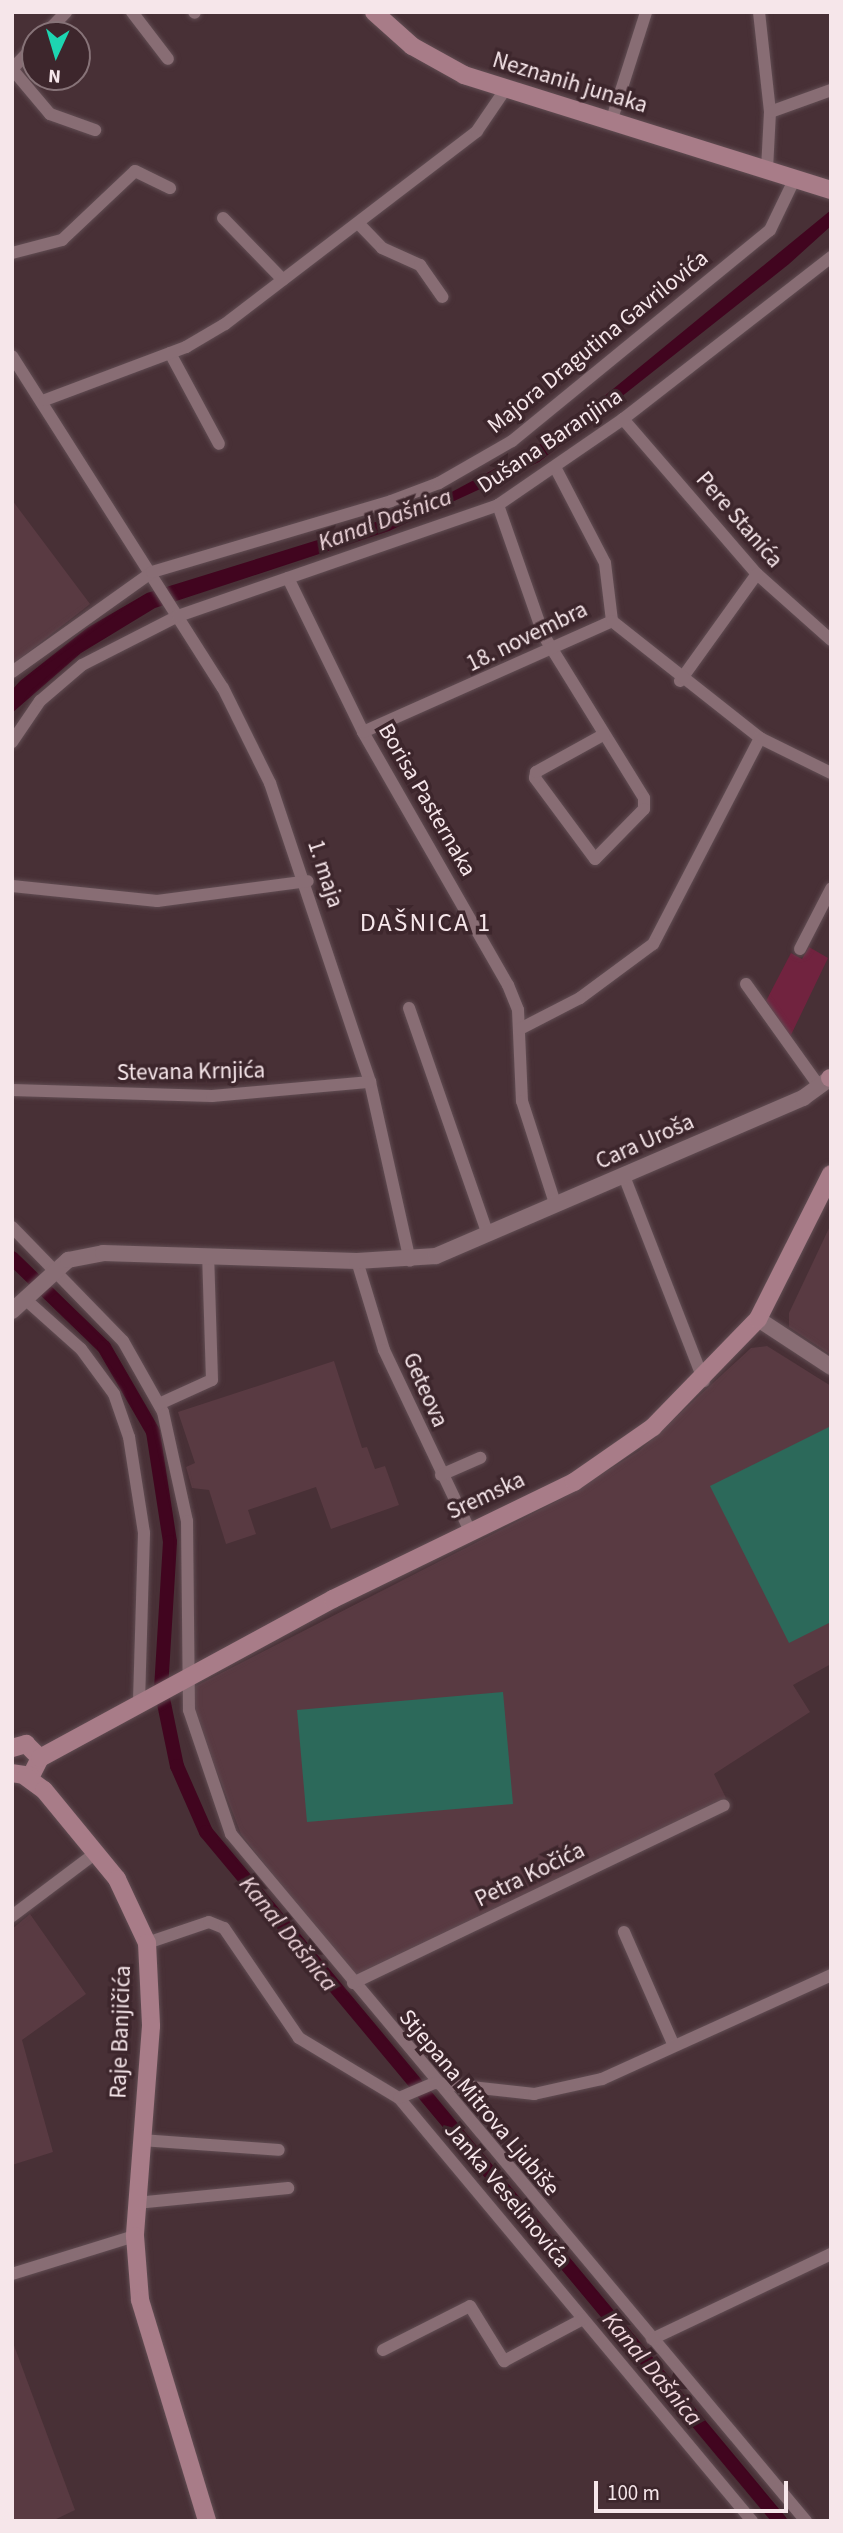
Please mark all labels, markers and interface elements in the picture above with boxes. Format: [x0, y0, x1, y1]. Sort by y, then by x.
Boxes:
north arrow [21, 21, 91, 91]
street label: Neznanih junaka [489, 46, 651, 120]
text: N [47, 62, 62, 89]
street label: Majora Dragutina Gavrilovića [482, 244, 714, 440]
street label: Dušana Baranjina [472, 382, 628, 500]
street label: Pere Stanića [690, 466, 788, 574]
water label: Kanal Dašnica [314, 482, 456, 558]
street label: 18. novembra [462, 596, 592, 678]
street label: Borisa Pasternaka [372, 719, 482, 881]
street label: 1. maja [301, 837, 349, 911]
district label: DAŠNICA 1 [361, 907, 491, 939]
street label: Stevana Krnjića [117, 1057, 265, 1087]
street label: Cara Uroša [592, 1108, 698, 1176]
street label: Geteova [396, 1349, 454, 1431]
street label: Sremska [443, 1466, 529, 1526]
street label: Petra Kočića [471, 1837, 589, 1913]
water label: Kanal Dašnica [233, 1870, 343, 1998]
street label: Raje Banjičića [105, 1965, 137, 2099]
street label: Stjepana Mitrova Ljubiše [393, 2004, 565, 2202]
street label: Janka Veselinovića [438, 2117, 576, 2273]
water label: Kanal Dašnica [596, 2306, 708, 2432]
scale bar [598, 2466, 792, 2510]
text: 100 m [607, 2478, 660, 2508]

